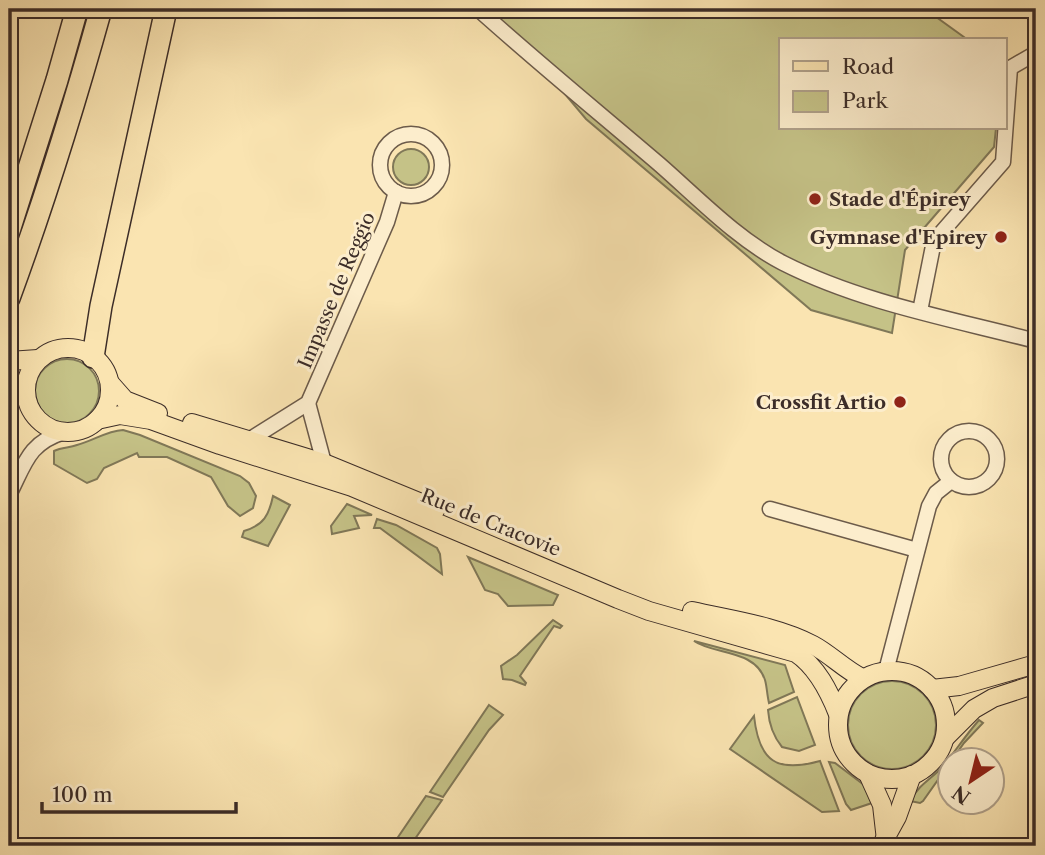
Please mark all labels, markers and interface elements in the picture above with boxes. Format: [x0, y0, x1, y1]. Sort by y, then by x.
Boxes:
legend [779, 38, 1006, 130]
text: Road [842, 54, 894, 79]
text: Park [842, 88, 888, 113]
place label: Stade d'Épirey [829, 188, 972, 211]
marker: Stade d'Épirey [807, 191, 823, 207]
street label: Impasse de Reggio [293, 208, 380, 372]
place label: Gymnase d'Epirey [810, 226, 988, 249]
marker: Gymnase d'Epirey [993, 229, 1009, 245]
place label: Crossfit Artio [756, 391, 886, 414]
marker: Crossfit Artio [892, 394, 908, 410]
street label: Rue de Cracovie [417, 484, 564, 561]
north arrow [936, 746, 1006, 816]
scale bar [42, 771, 236, 815]
text: N [948, 780, 975, 809]
text: 100 m [52, 782, 113, 807]

